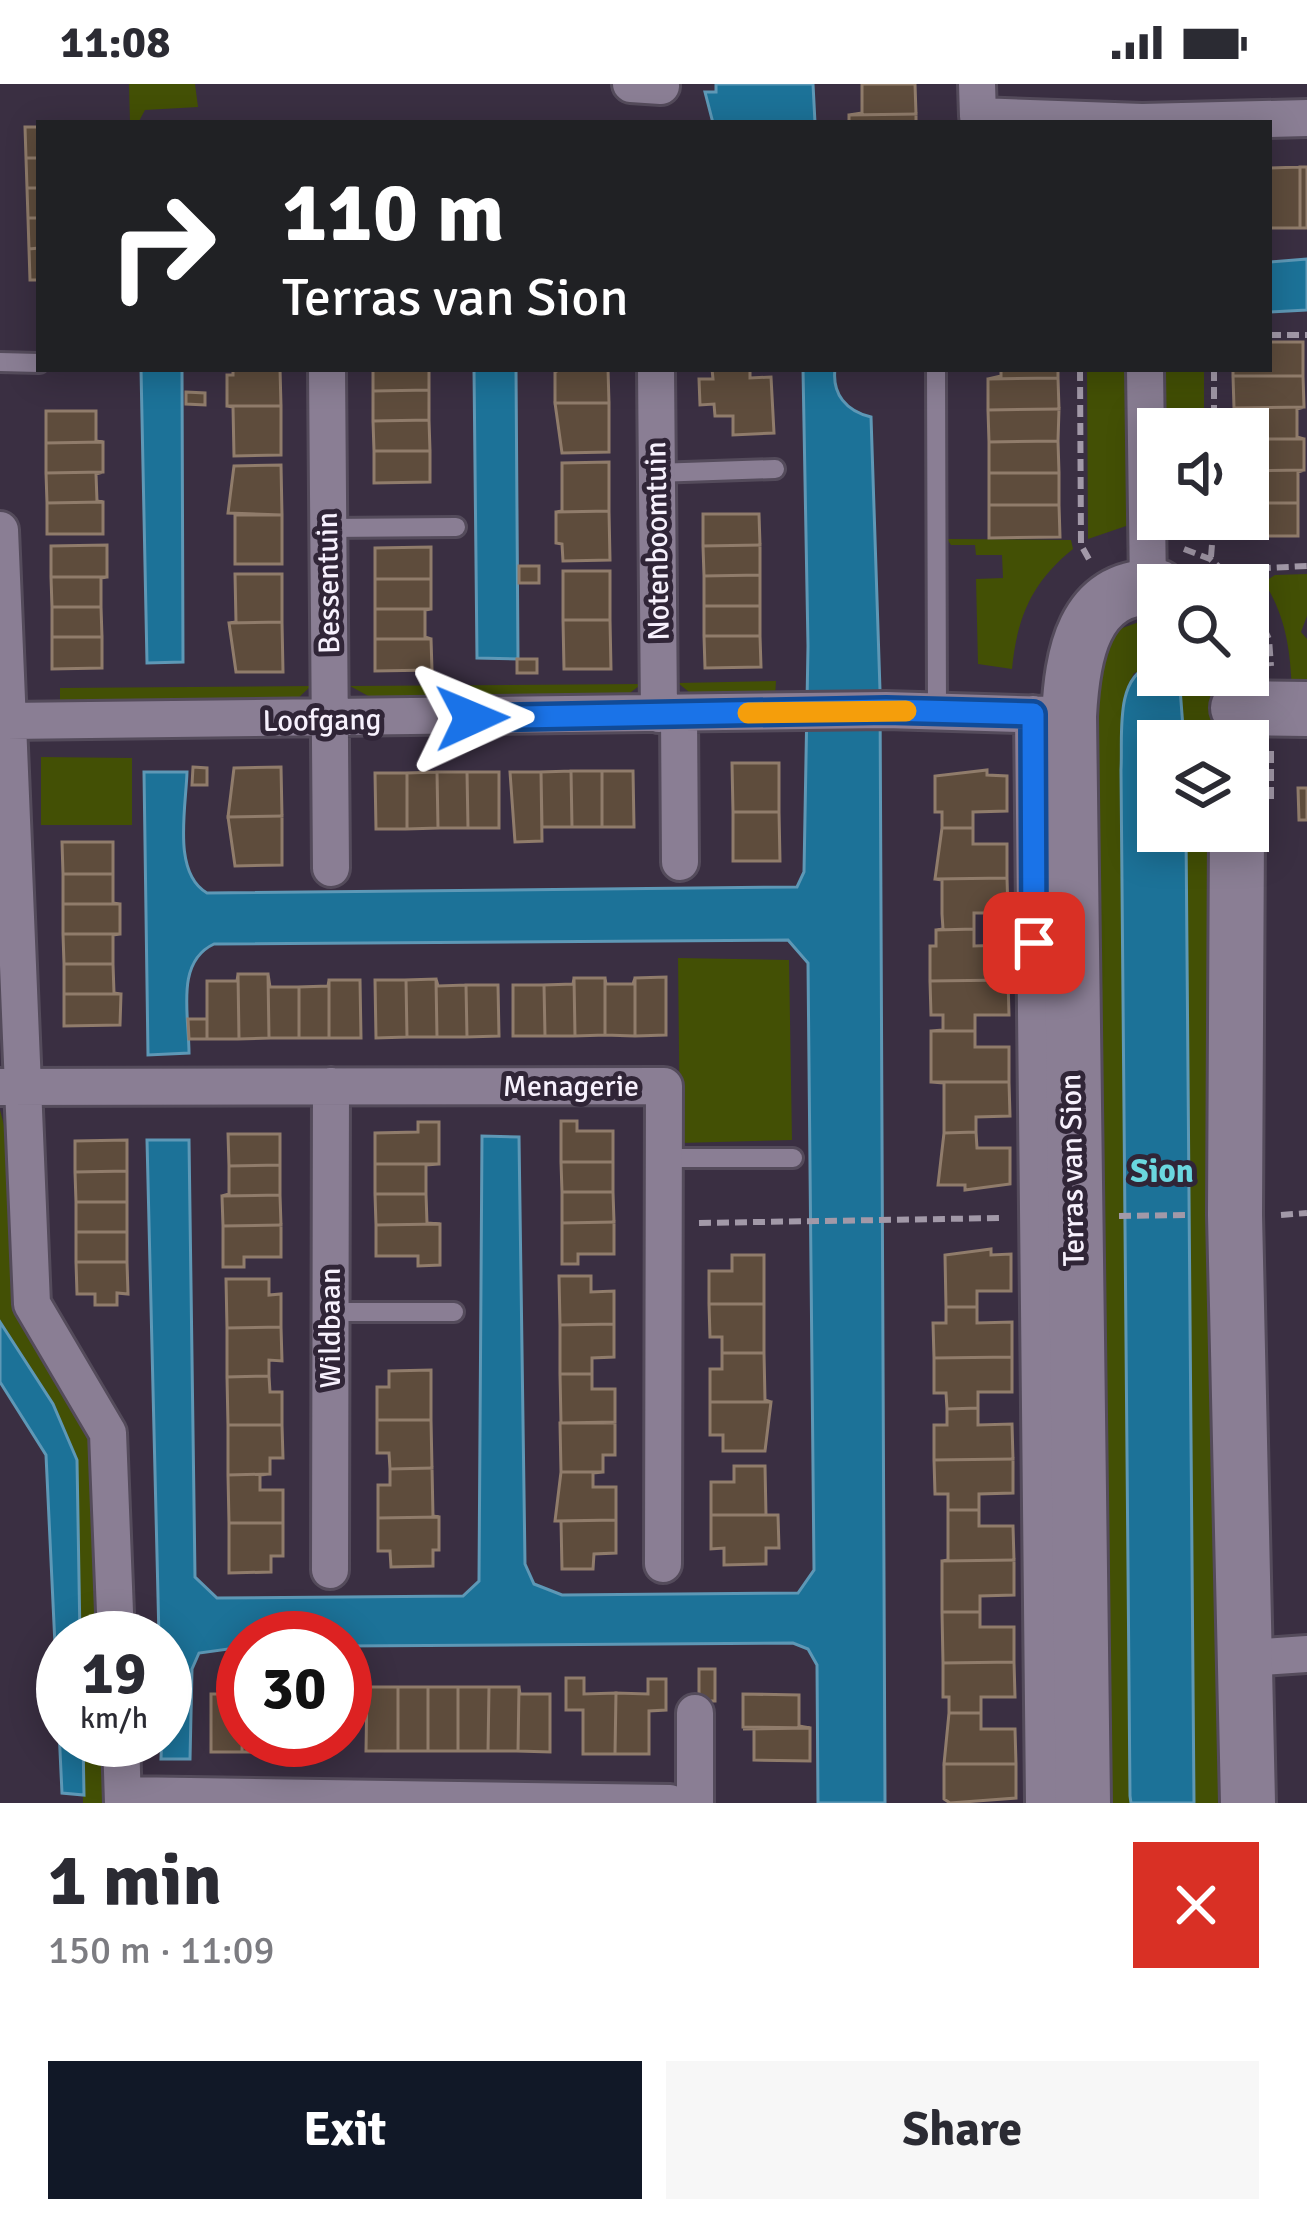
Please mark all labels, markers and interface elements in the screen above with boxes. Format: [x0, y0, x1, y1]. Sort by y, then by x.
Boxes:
text: 11:08 [60, 15, 170, 70]
text: 110 m [282, 161, 504, 265]
icon: right [84, 168, 240, 324]
text: Terras van Sion [282, 264, 629, 331]
map controls [1137, 408, 1269, 852]
button: sound [1137, 408, 1269, 540]
street label: Notenboomtuin [637, 441, 678, 641]
street label: Bessentuin [309, 512, 348, 654]
button: search [1137, 564, 1269, 696]
position arrow [409, 655, 535, 781]
street label: Loofgang [262, 701, 382, 740]
button: layers [1137, 720, 1269, 852]
pin [983, 892, 1085, 994]
icon: arrive [1001, 910, 1067, 976]
street label: Menagerie [503, 1068, 639, 1105]
street label: Terras van Sion [1052, 1073, 1093, 1267]
district label: Sion [1130, 1151, 1194, 1192]
street label: Wildbaan [312, 1268, 349, 1388]
speed limit sign: 30 [216, 1611, 372, 1767]
text: 19 [82, 1637, 146, 1711]
text: km/h [80, 1700, 148, 1737]
text: 1 min [48, 1836, 222, 1925]
button: close [1133, 1842, 1259, 1968]
text: 150 m · 11:09 [48, 1926, 275, 1974]
button: Exit [48, 2061, 642, 2199]
button: Share [666, 2061, 1259, 2199]

